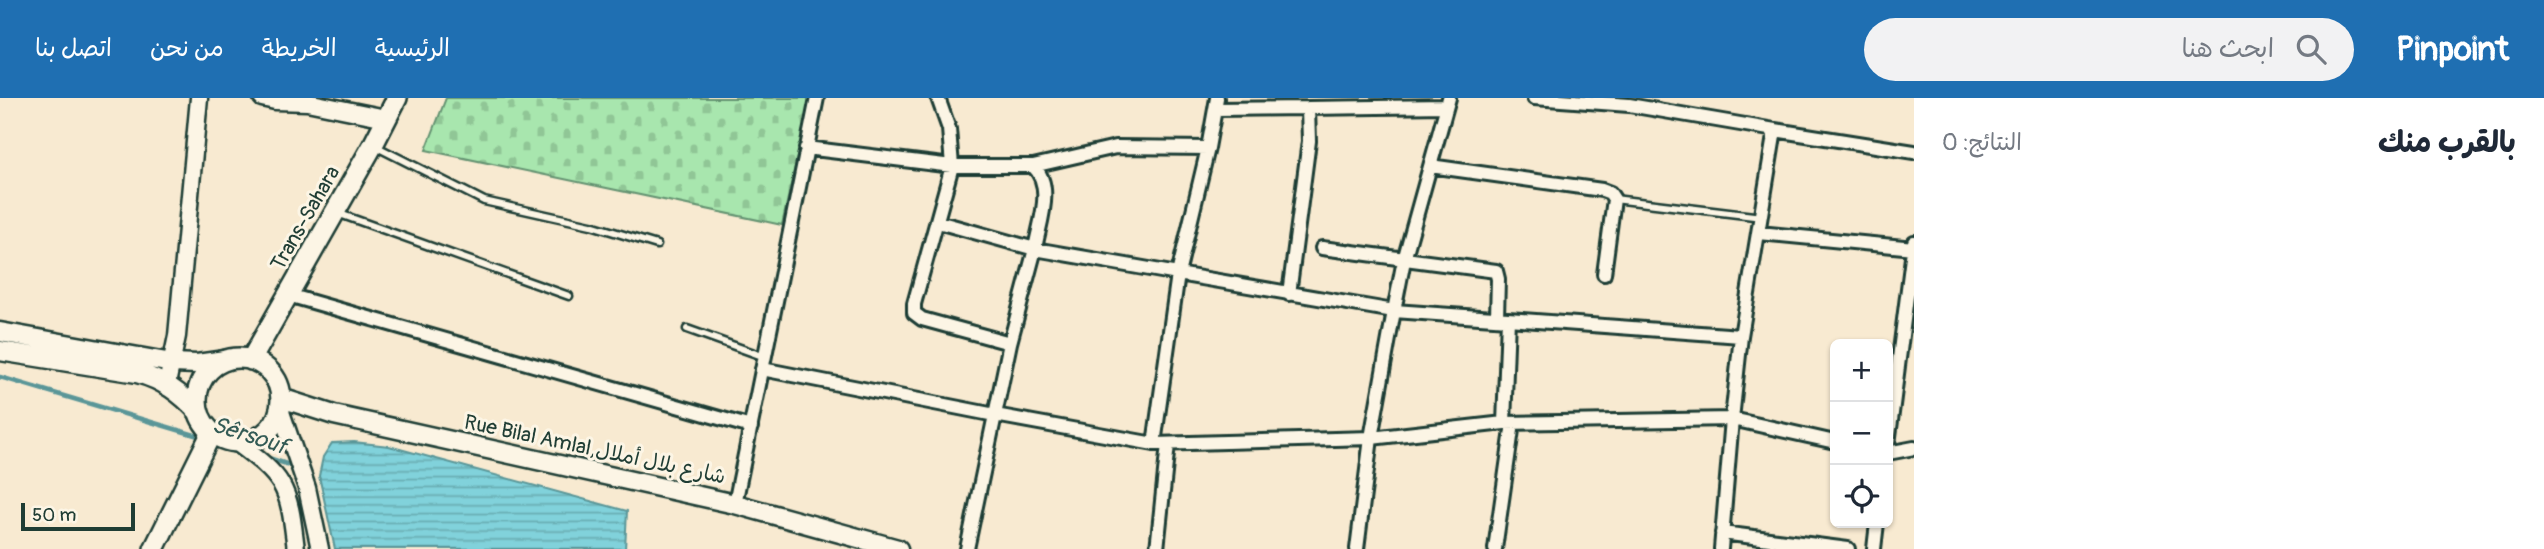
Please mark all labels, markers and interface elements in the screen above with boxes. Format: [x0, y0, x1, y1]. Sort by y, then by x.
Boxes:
search box [1864, 18, 2354, 81]
text: Pinpoint [2396, 29, 2509, 70]
icon: search [2292, 30, 2330, 68]
text: ابحث هنا [2182, 33, 2274, 65]
text: اتصل بنا [35, 34, 112, 63]
text: من نحن [150, 34, 224, 63]
text: الخريطة [262, 34, 337, 63]
text: الرئيسية [375, 34, 450, 63]
text: بالقرب منك [2378, 124, 2516, 161]
text: النتائج: 0 [1942, 128, 2022, 157]
street label: Trans-Sahara [265, 161, 346, 275]
map controls [1830, 339, 1893, 528]
button: + [1830, 339, 1893, 402]
button: − [1830, 402, 1893, 465]
street label: Rue Bilal Amlal,شارع بلال أملال [461, 409, 728, 491]
water label: Sêrsouf [209, 410, 296, 463]
button: locate [1830, 465, 1893, 528]
scale bar [21, 500, 135, 532]
text: 50 m [32, 503, 76, 527]

